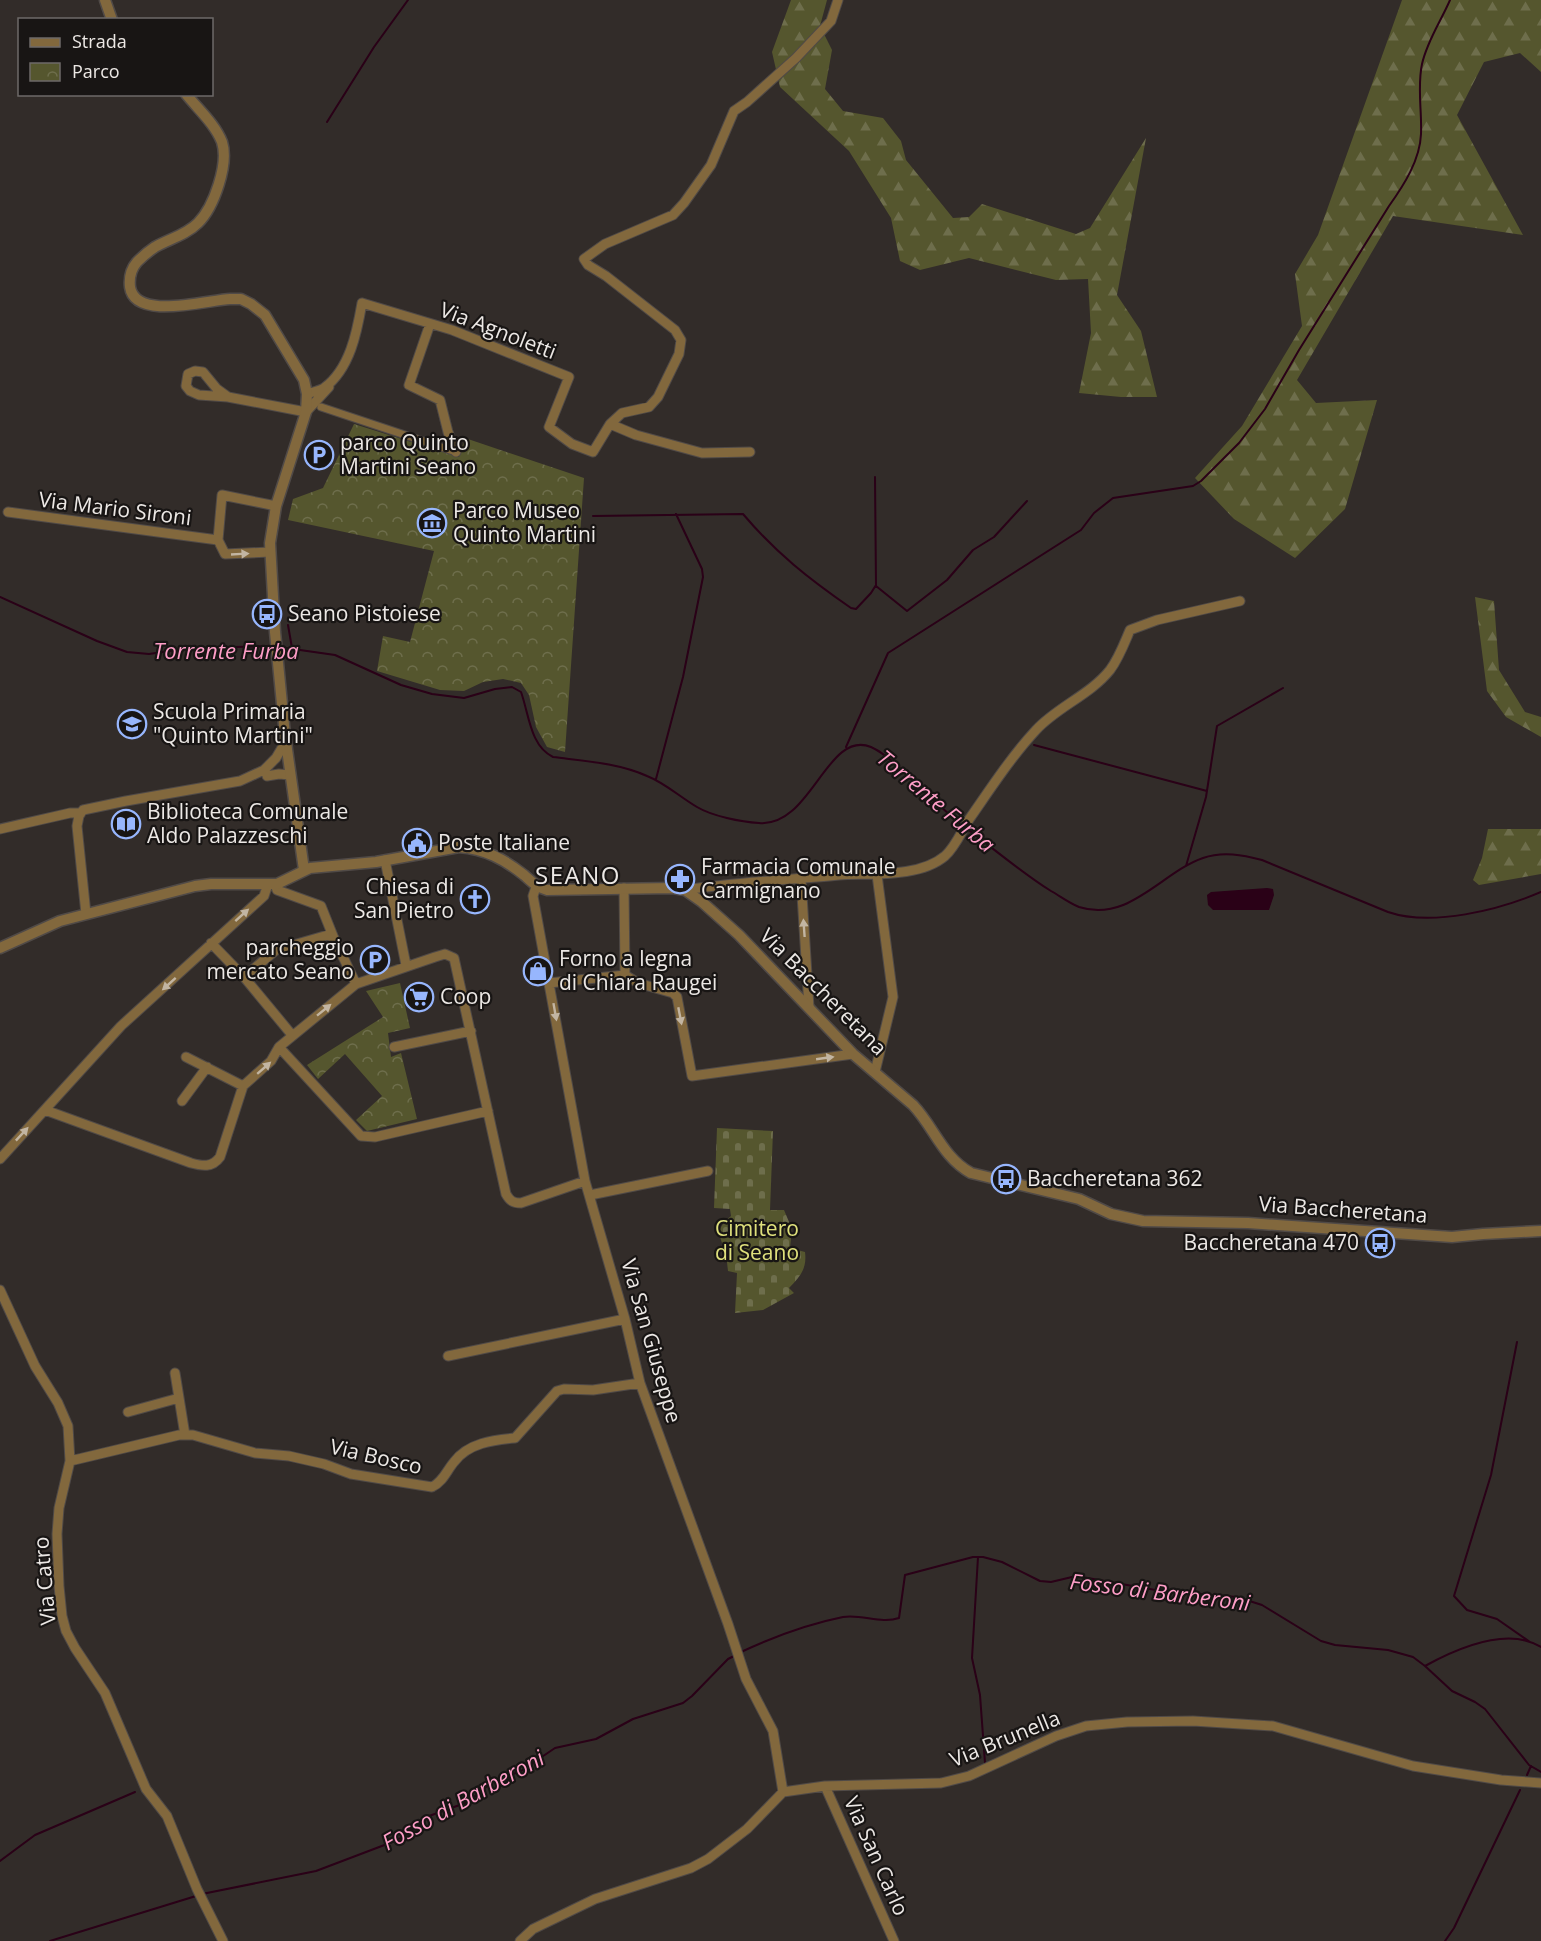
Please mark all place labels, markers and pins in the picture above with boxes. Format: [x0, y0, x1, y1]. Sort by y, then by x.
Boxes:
place label: parco Quinto Martini Seano [340, 428, 476, 480]
parking icon: parco Quinto Martini Seano [303, 439, 335, 471]
place label: Parco Museo Quinto Martini [453, 496, 596, 548]
museum icon: Parco Museo Quinto Martini [416, 507, 448, 539]
bus stop icon: Seano Pistoiese [251, 598, 283, 630]
place label: Seano Pistoiese [288, 599, 441, 627]
place label: Scuola Primaria "Quinto Martini" [153, 697, 313, 749]
school or university icon: Scuola Primaria "Quinto Martini" [116, 708, 148, 740]
place label: Biblioteca Comunale Aldo Palazzeschi [147, 797, 348, 849]
library icon: Biblioteca Comunale Aldo Palazzeschi [110, 808, 142, 840]
public building icon: Poste Italiane [401, 827, 433, 859]
place label: Poste Italiane [438, 828, 570, 856]
place label: Farmacia Comunale Carmignano [701, 852, 896, 904]
pharmacy icon: Farmacia Comunale Carmignano [664, 863, 696, 895]
place label: Chiesa di San Pietro [354, 872, 454, 924]
church icon: Chiesa di San Pietro [459, 883, 491, 915]
place label: parcheggio mercato Seano [206, 933, 354, 985]
parking icon: parcheggio mercato Seano [359, 944, 391, 976]
place label: Forno a legna di Chiara Raugei [559, 944, 717, 996]
shop icon: Forno a legna di Chiara Raugei [522, 955, 554, 987]
supermarket icon: Coop [403, 981, 435, 1013]
place label: Coop [440, 982, 491, 1010]
bus stop icon: Baccheretana 362 [990, 1163, 1022, 1195]
place label: Baccheretana 362 [1027, 1164, 1203, 1192]
bus stop icon: Baccheretana 470 [1364, 1227, 1396, 1259]
place label: Baccheretana 470 [1183, 1228, 1359, 1256]

